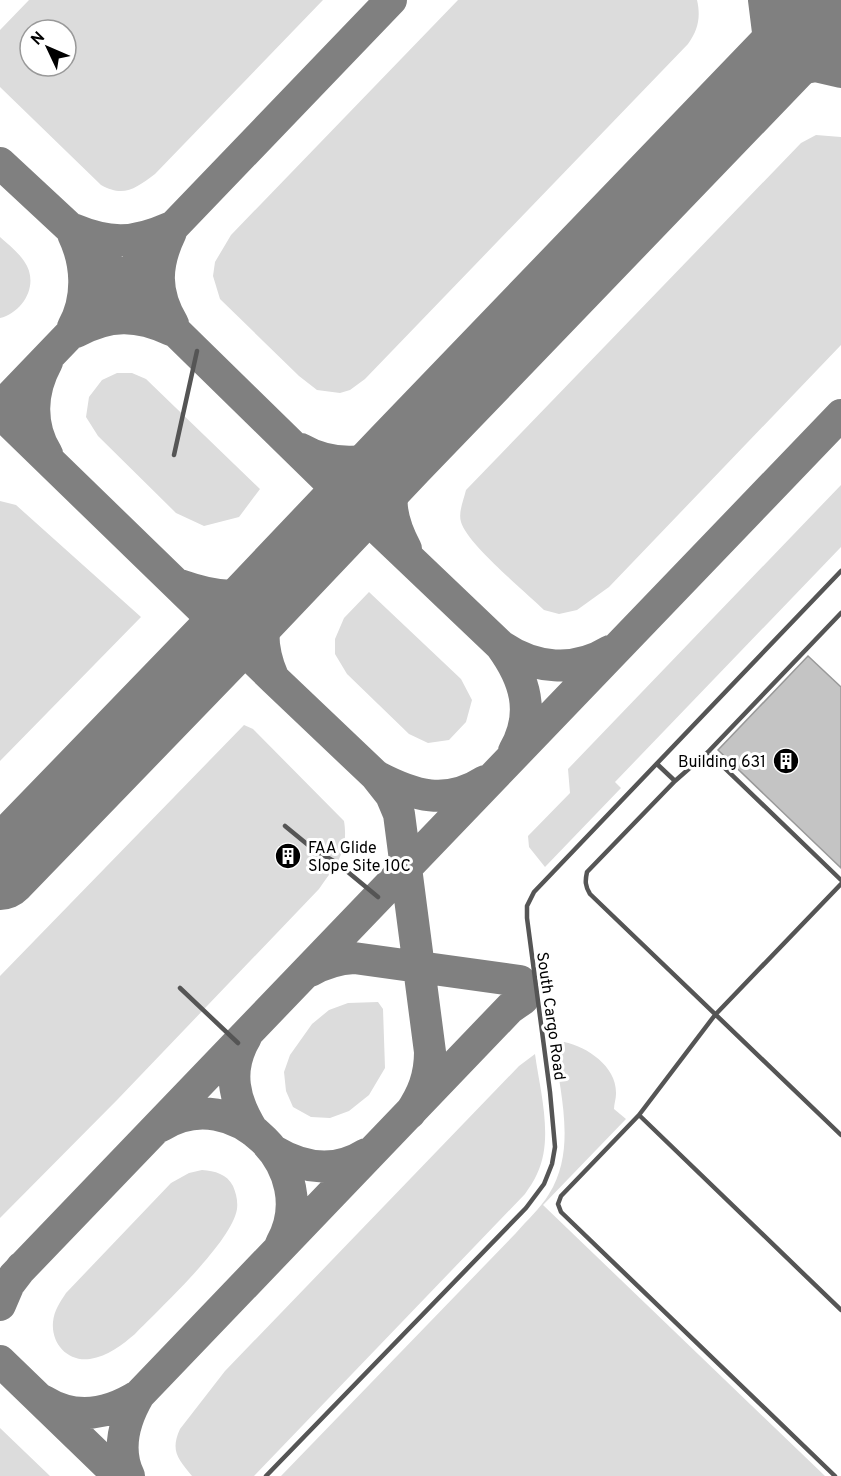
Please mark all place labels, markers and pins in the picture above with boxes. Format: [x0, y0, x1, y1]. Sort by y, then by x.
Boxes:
building icon: Building 631 [771, 746, 801, 776]
place label: Building 631 [678, 753, 766, 773]
place label: FAA Glide Slope Site 10C [308, 839, 411, 877]
building icon: FAA Glide Slope Site 10C [273, 841, 303, 871]

